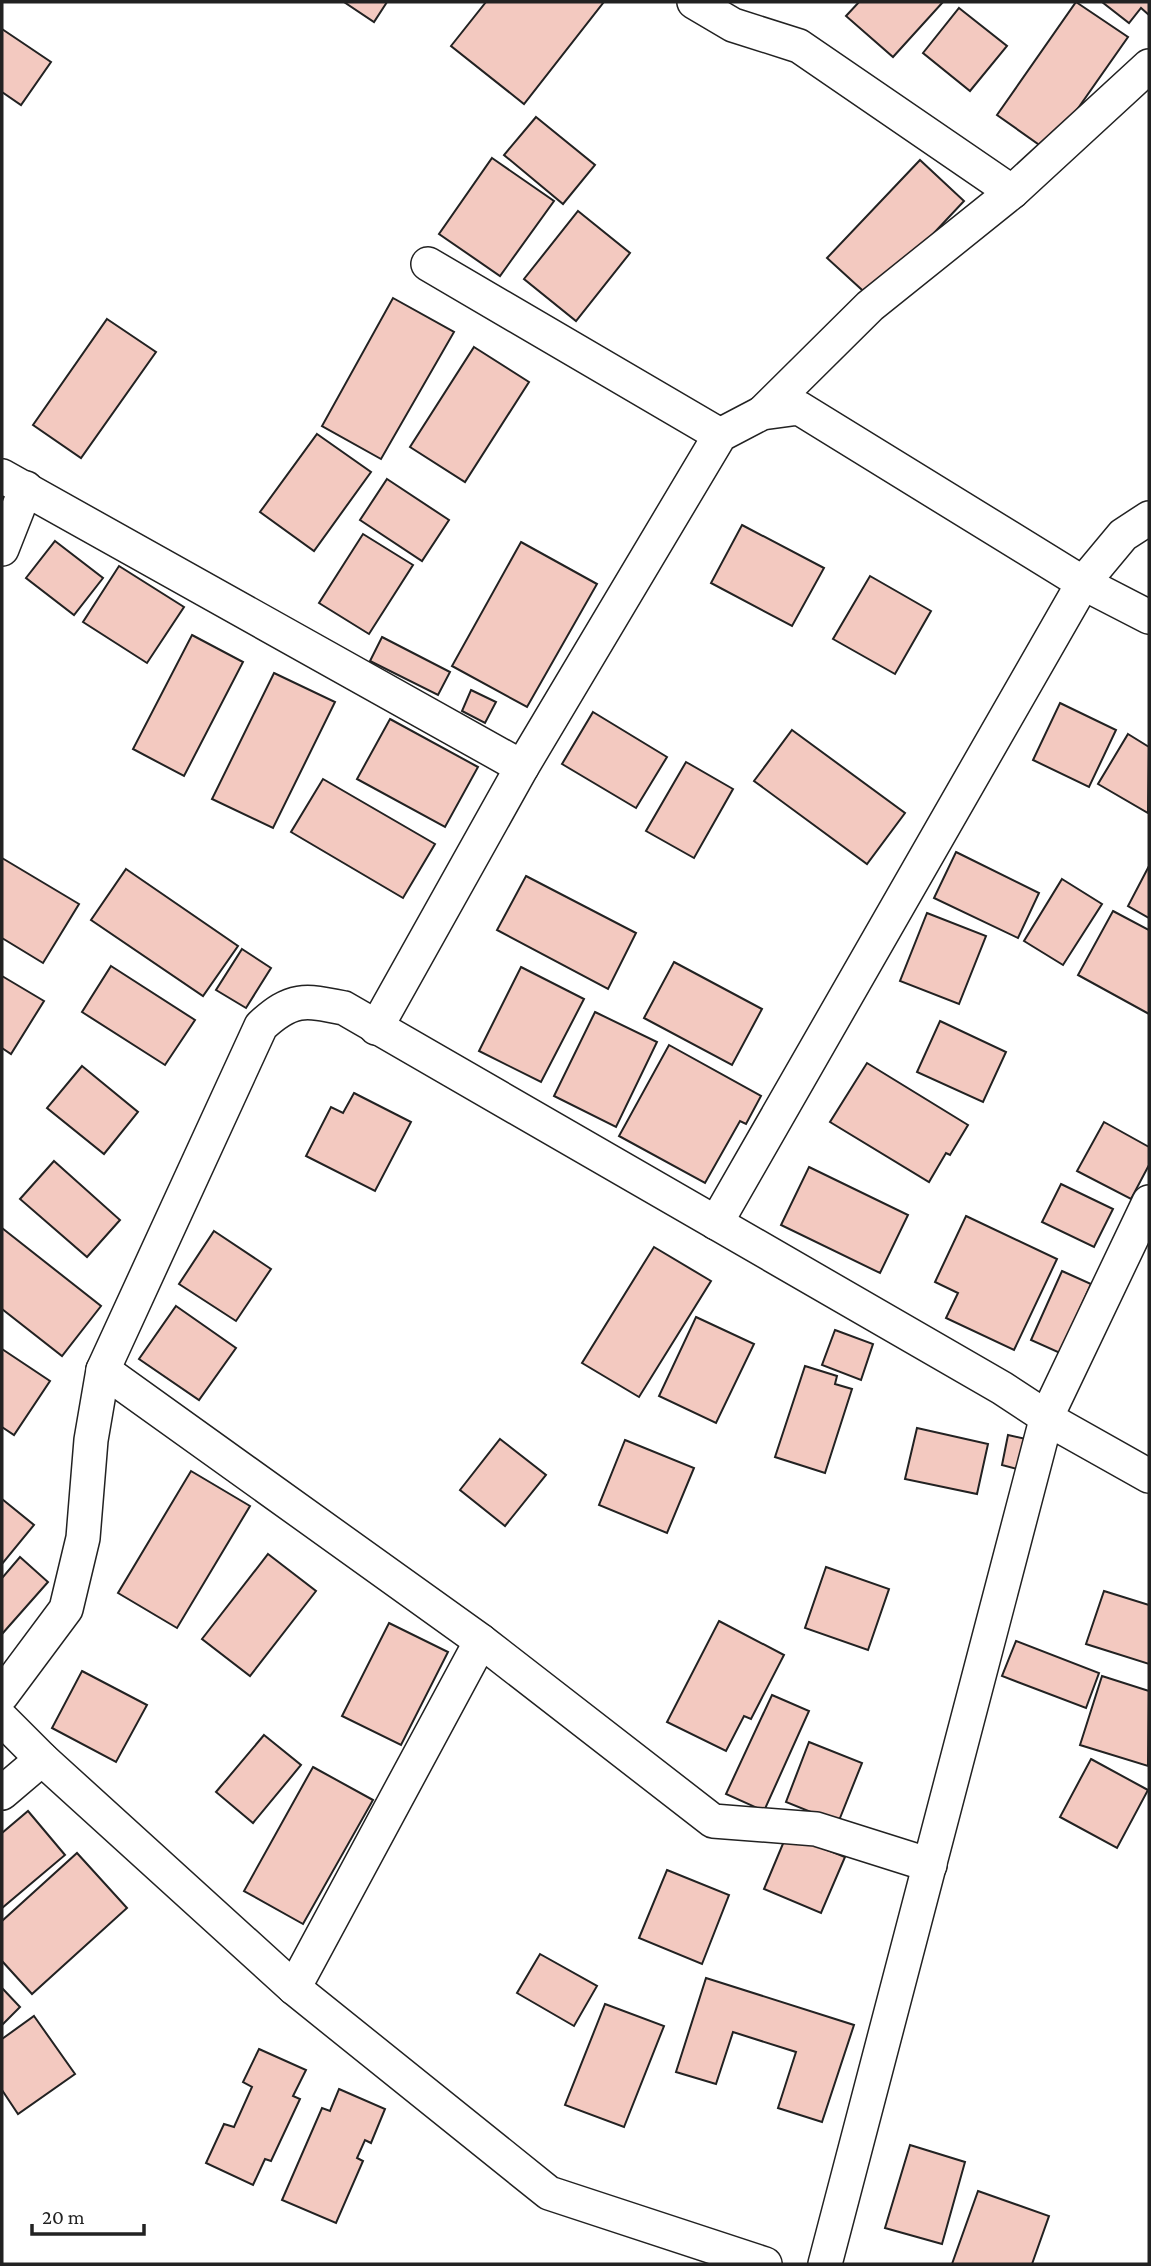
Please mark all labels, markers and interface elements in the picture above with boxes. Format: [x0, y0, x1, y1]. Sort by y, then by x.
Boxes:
scale bar [32, 2192, 144, 2236]
text: 20 m [42, 2205, 85, 2229]

